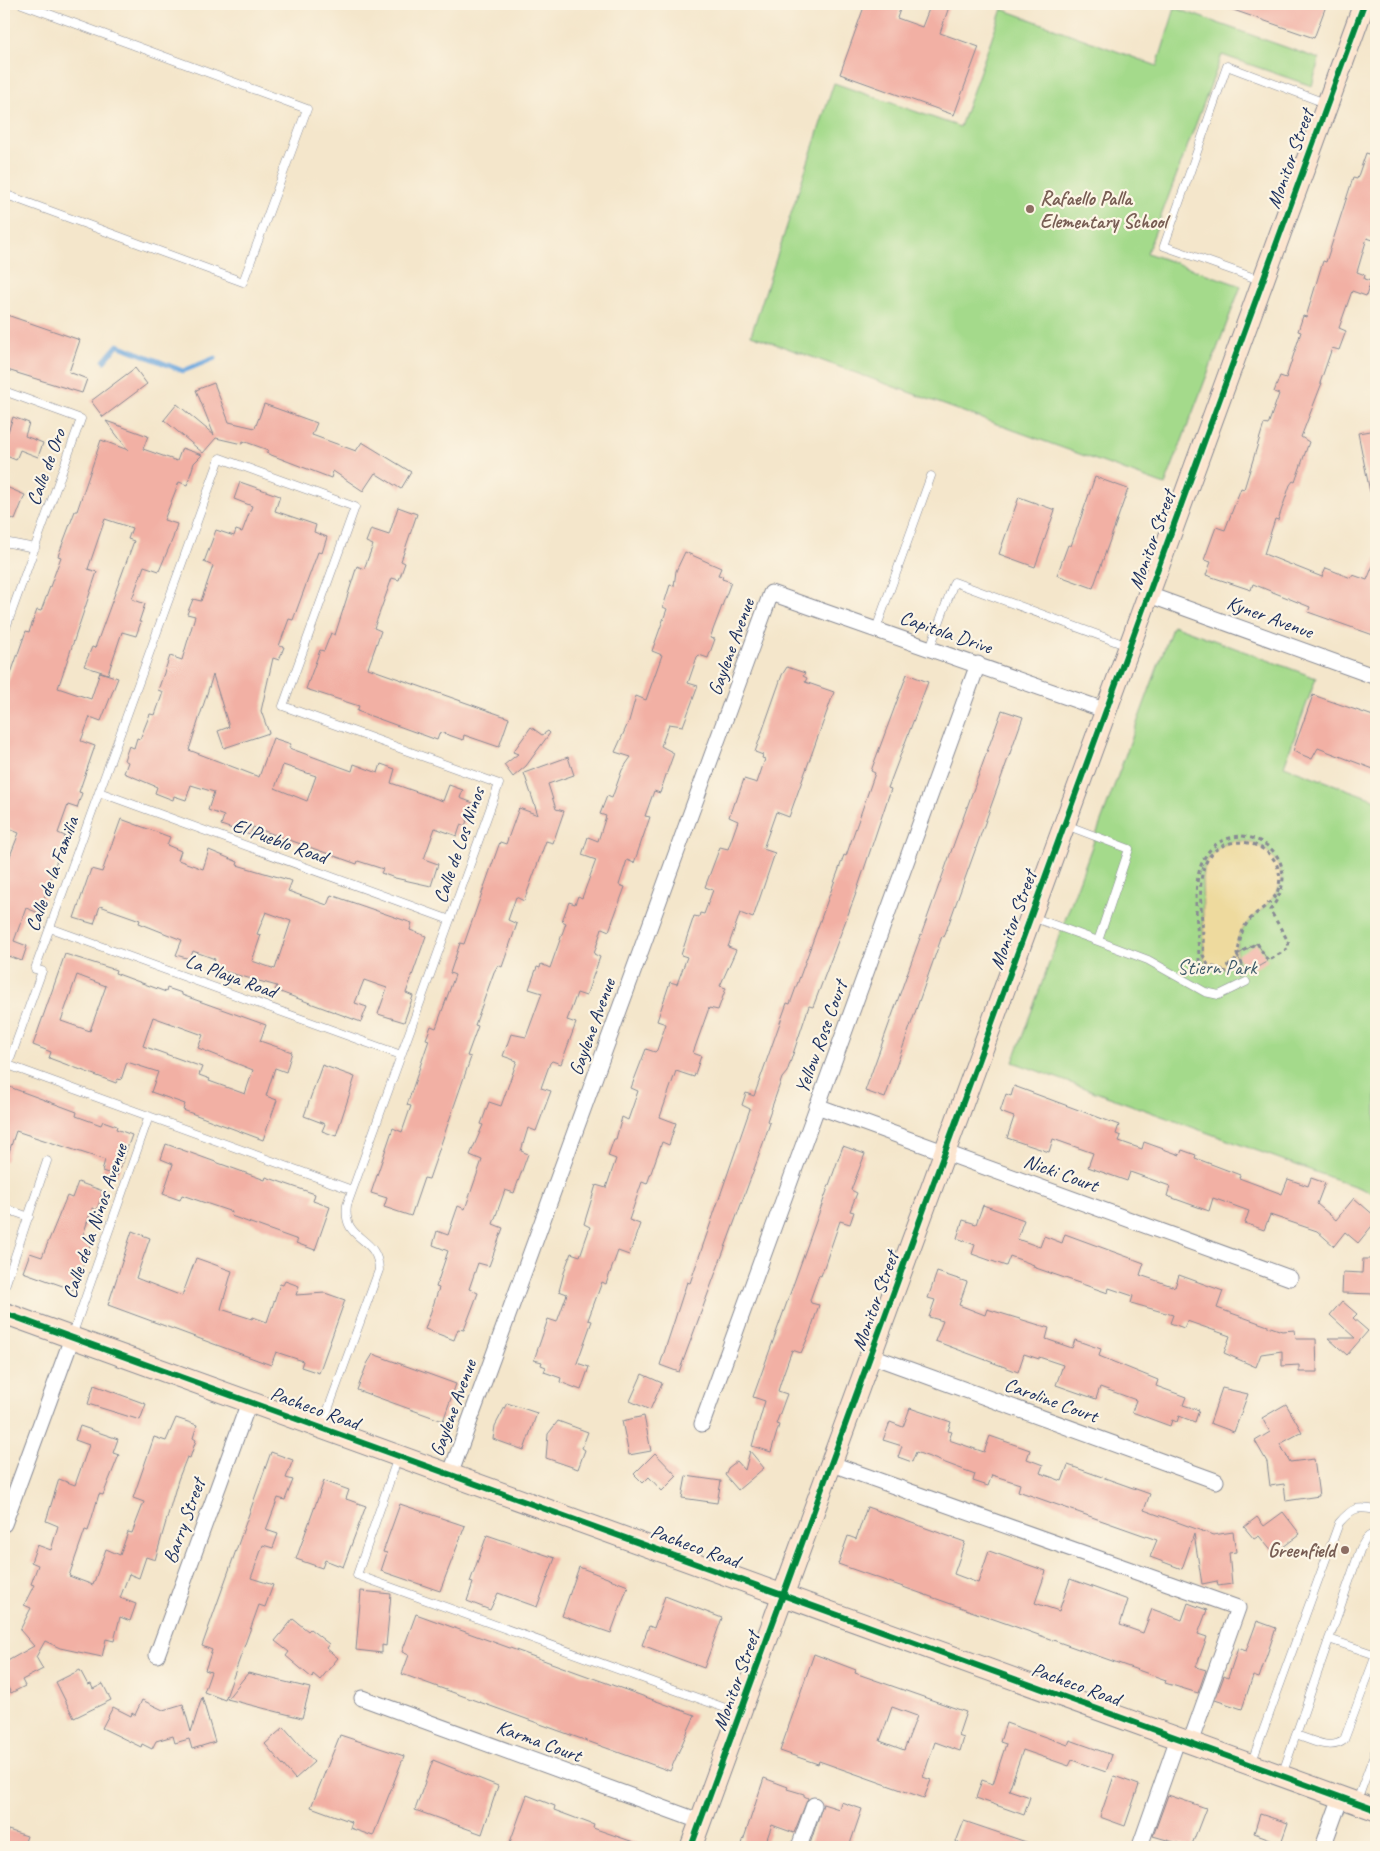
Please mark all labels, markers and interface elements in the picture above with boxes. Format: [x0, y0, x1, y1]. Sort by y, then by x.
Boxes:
street label: Monitor Street [1261, 103, 1321, 212]
place label: Rafaello Palla Elementary School [1040, 186, 1170, 234]
marker: Rafaello Palla Elementary School [1024, 203, 1036, 215]
street label: Calle de Oro [21, 424, 72, 509]
street label: Monitor Street [1123, 484, 1183, 593]
street label: Kyner Avenue [1224, 590, 1318, 645]
street label: Gaylene Avenue [702, 594, 761, 699]
street label: Capitola Drive [897, 605, 997, 660]
street label: Calle de Los Ninos [428, 782, 491, 906]
street label: Calle de la Familia [20, 811, 85, 935]
street label: El Pueblo Road [229, 812, 334, 871]
street label: Monitor Street [984, 864, 1044, 973]
street label: La Playa Road [182, 948, 283, 1005]
park label: Stiern Park [1177, 955, 1258, 980]
street label: Gaylene Avenue [563, 974, 622, 1079]
street label: Yellow Rose Court [789, 974, 854, 1097]
street label: Calle de la Ninos Avenue [57, 1139, 134, 1302]
street label: Nicki Court [1021, 1148, 1104, 1199]
street label: Monitor Street [846, 1245, 906, 1354]
street label: Gaylene Avenue [424, 1355, 483, 1460]
street label: Caroline Court [1001, 1372, 1103, 1429]
street label: Pacheco Road [267, 1380, 366, 1437]
street label: Barry Street [157, 1472, 212, 1567]
street label: Pacheco Road [647, 1518, 746, 1575]
place label: Greenfield [1268, 1538, 1339, 1563]
marker: Greenfield [1339, 1544, 1351, 1556]
street label: Monitor Street [707, 1625, 767, 1734]
street label: Pacheco Road [1028, 1656, 1127, 1713]
street label: Karma Court [493, 1714, 587, 1769]

